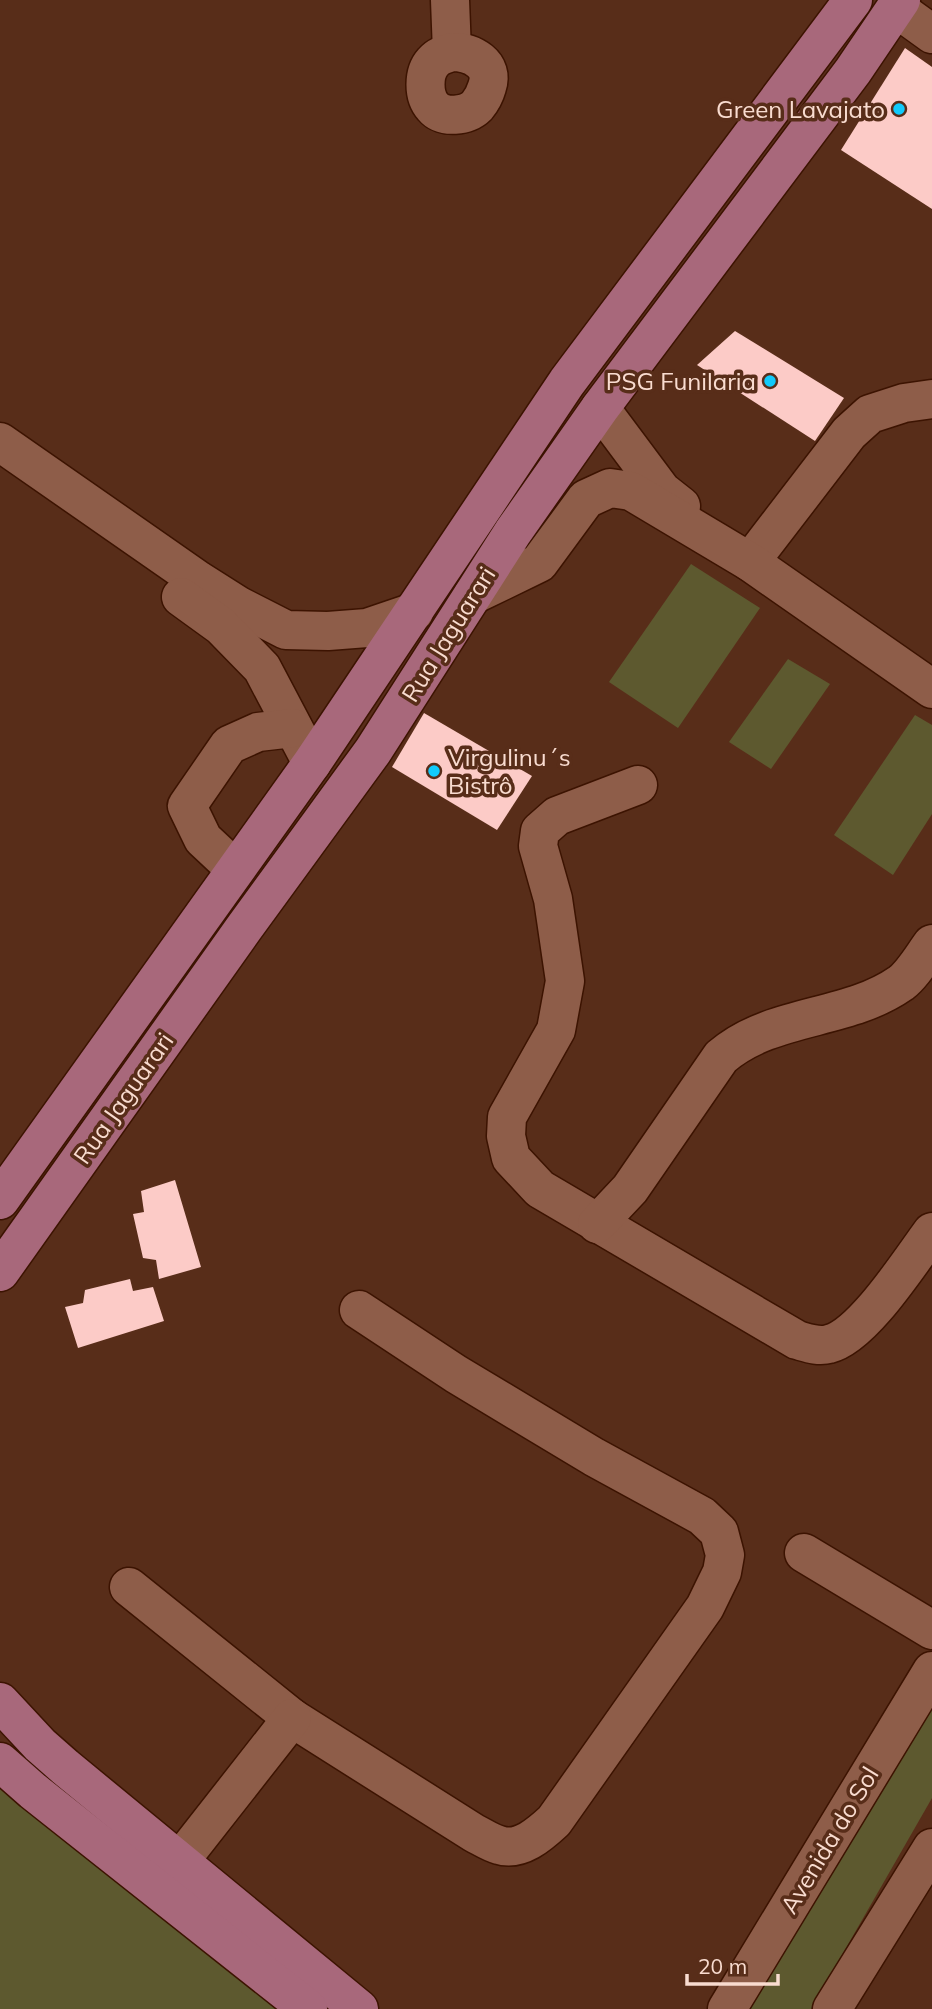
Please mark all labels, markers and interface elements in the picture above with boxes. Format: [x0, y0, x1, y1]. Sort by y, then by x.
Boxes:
place label: Green Lavajato [716, 94, 885, 124]
marker: Green Lavajato [891, 101, 907, 117]
place label: PSG Funilaria [606, 366, 756, 396]
marker: PSG Funilaria [762, 373, 778, 389]
street label: Rua Jaguarari [395, 561, 501, 707]
place label: Virgulinu´s Bistrô [448, 742, 571, 800]
marker: Virgulinu´s Bistrô [426, 763, 442, 779]
street label: Rua Jaguarari [67, 1027, 179, 1169]
street label: Avenida do Sol [773, 1761, 885, 1919]
scale bar [687, 1942, 778, 1986]
text: 20 m [698, 1953, 747, 1979]

